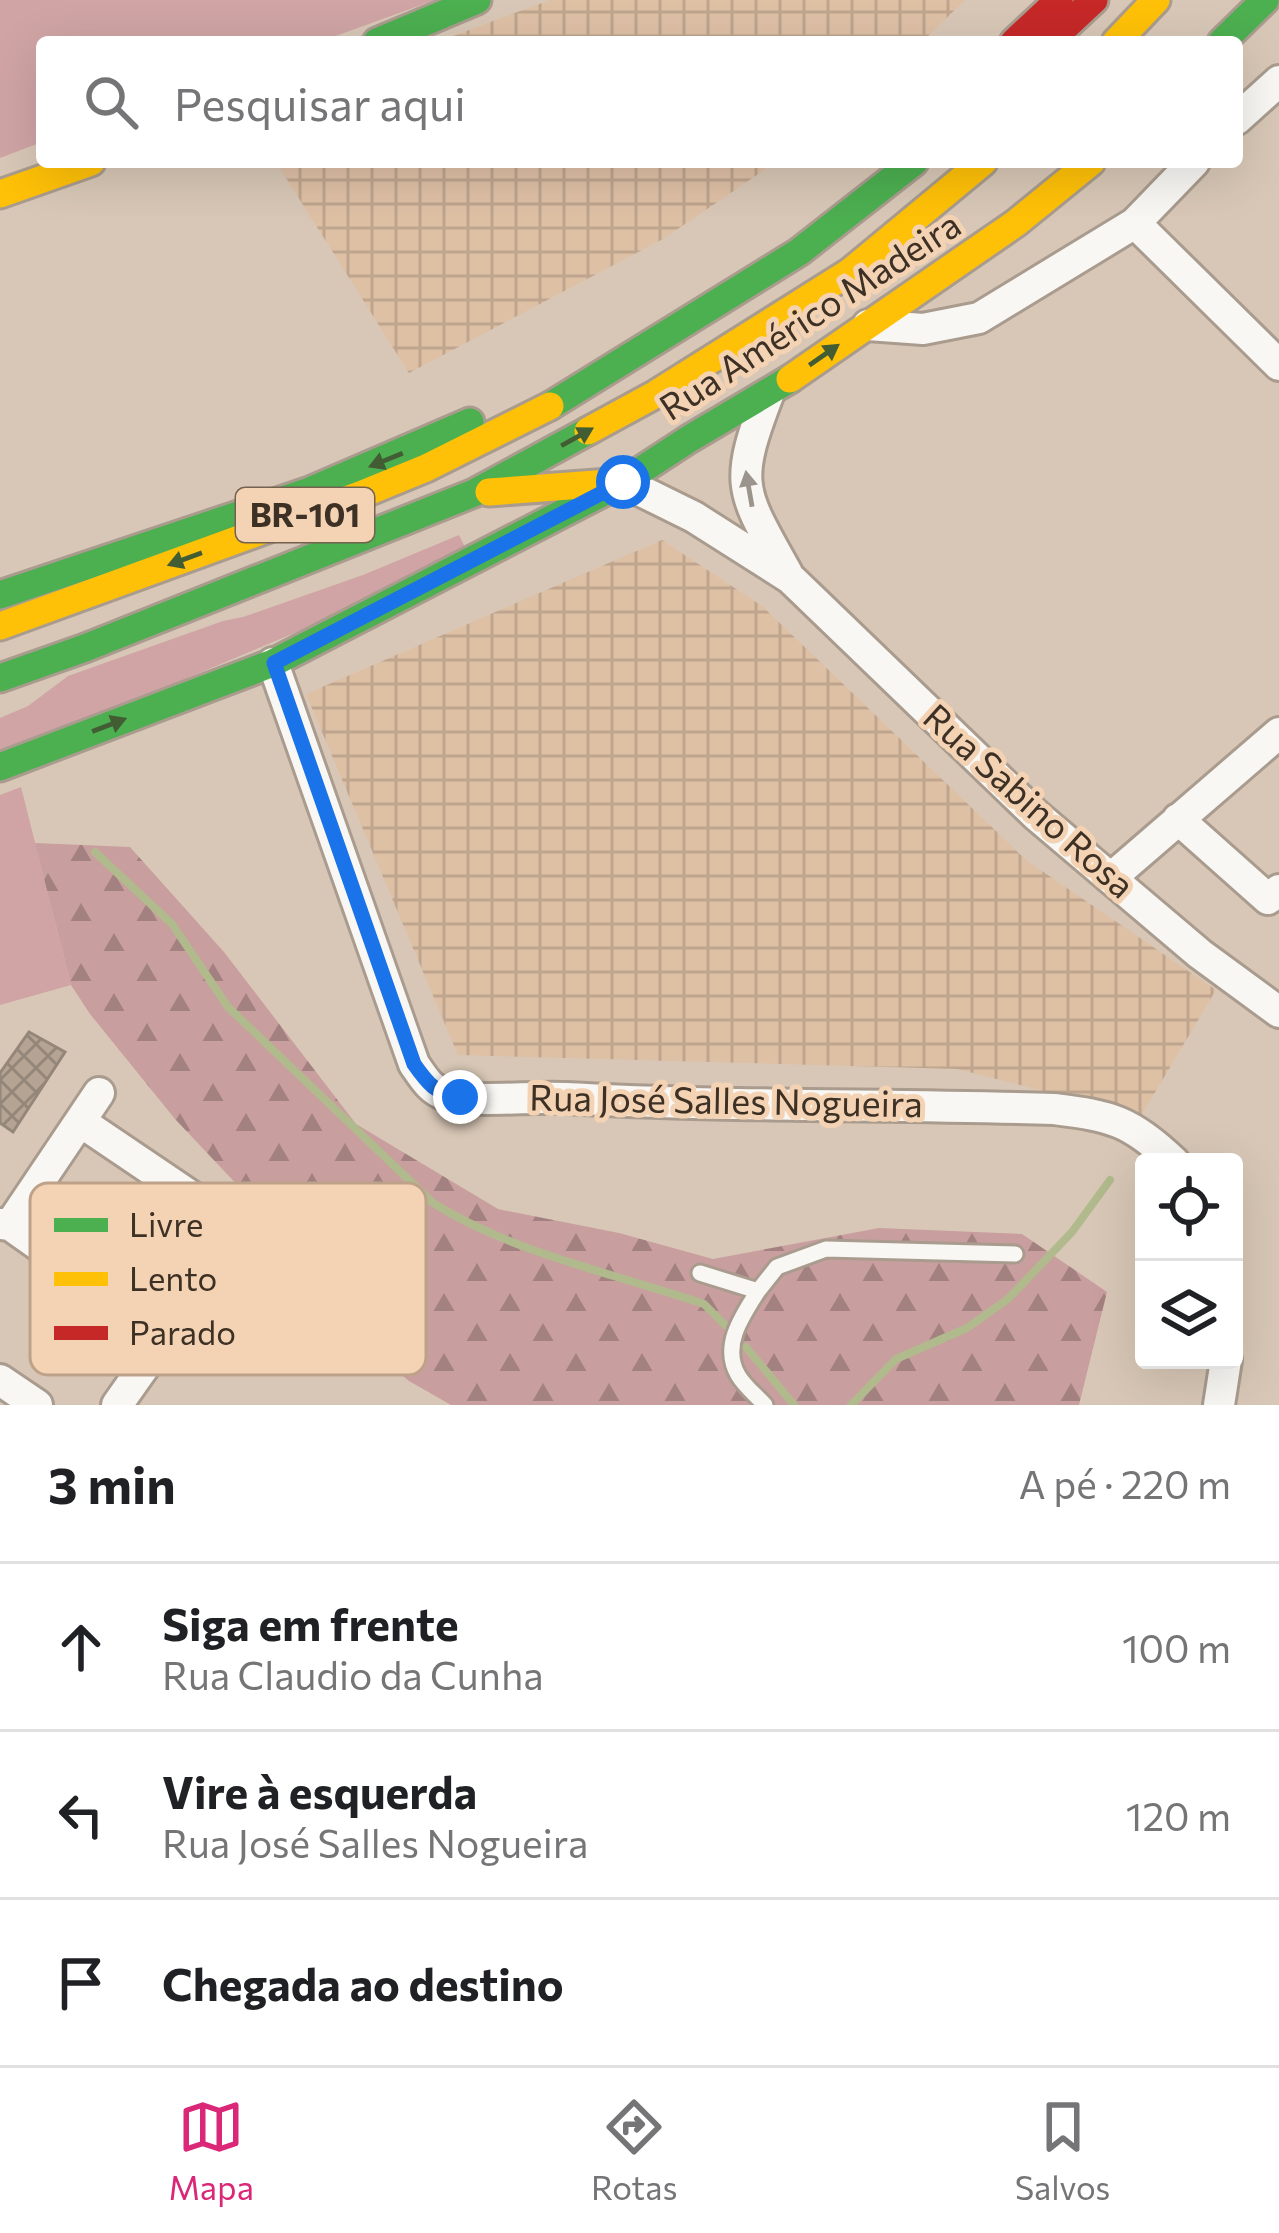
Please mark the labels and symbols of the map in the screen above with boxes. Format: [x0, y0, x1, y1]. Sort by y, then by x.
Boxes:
street label: Rua Américo Madeira [650, 201, 968, 428]
one-way arrow [808, 345, 841, 367]
one-way arrow [559, 427, 594, 448]
one-way arrow [368, 451, 404, 470]
route start [596, 455, 650, 509]
one-way arrow [738, 470, 757, 507]
road number: BR-101 [236, 488, 374, 542]
one-way arrow [167, 551, 203, 569]
street label: Rua Sabino Rosa [916, 693, 1145, 906]
one-way arrow [92, 715, 128, 734]
route end [433, 1070, 487, 1124]
street label: Rua José Salles Nogueira [529, 1074, 923, 1124]
legend [30, 1183, 426, 1375]
text: Livre [129, 1203, 203, 1244]
text: Lento [129, 1257, 217, 1298]
text: Parado [129, 1311, 236, 1352]

